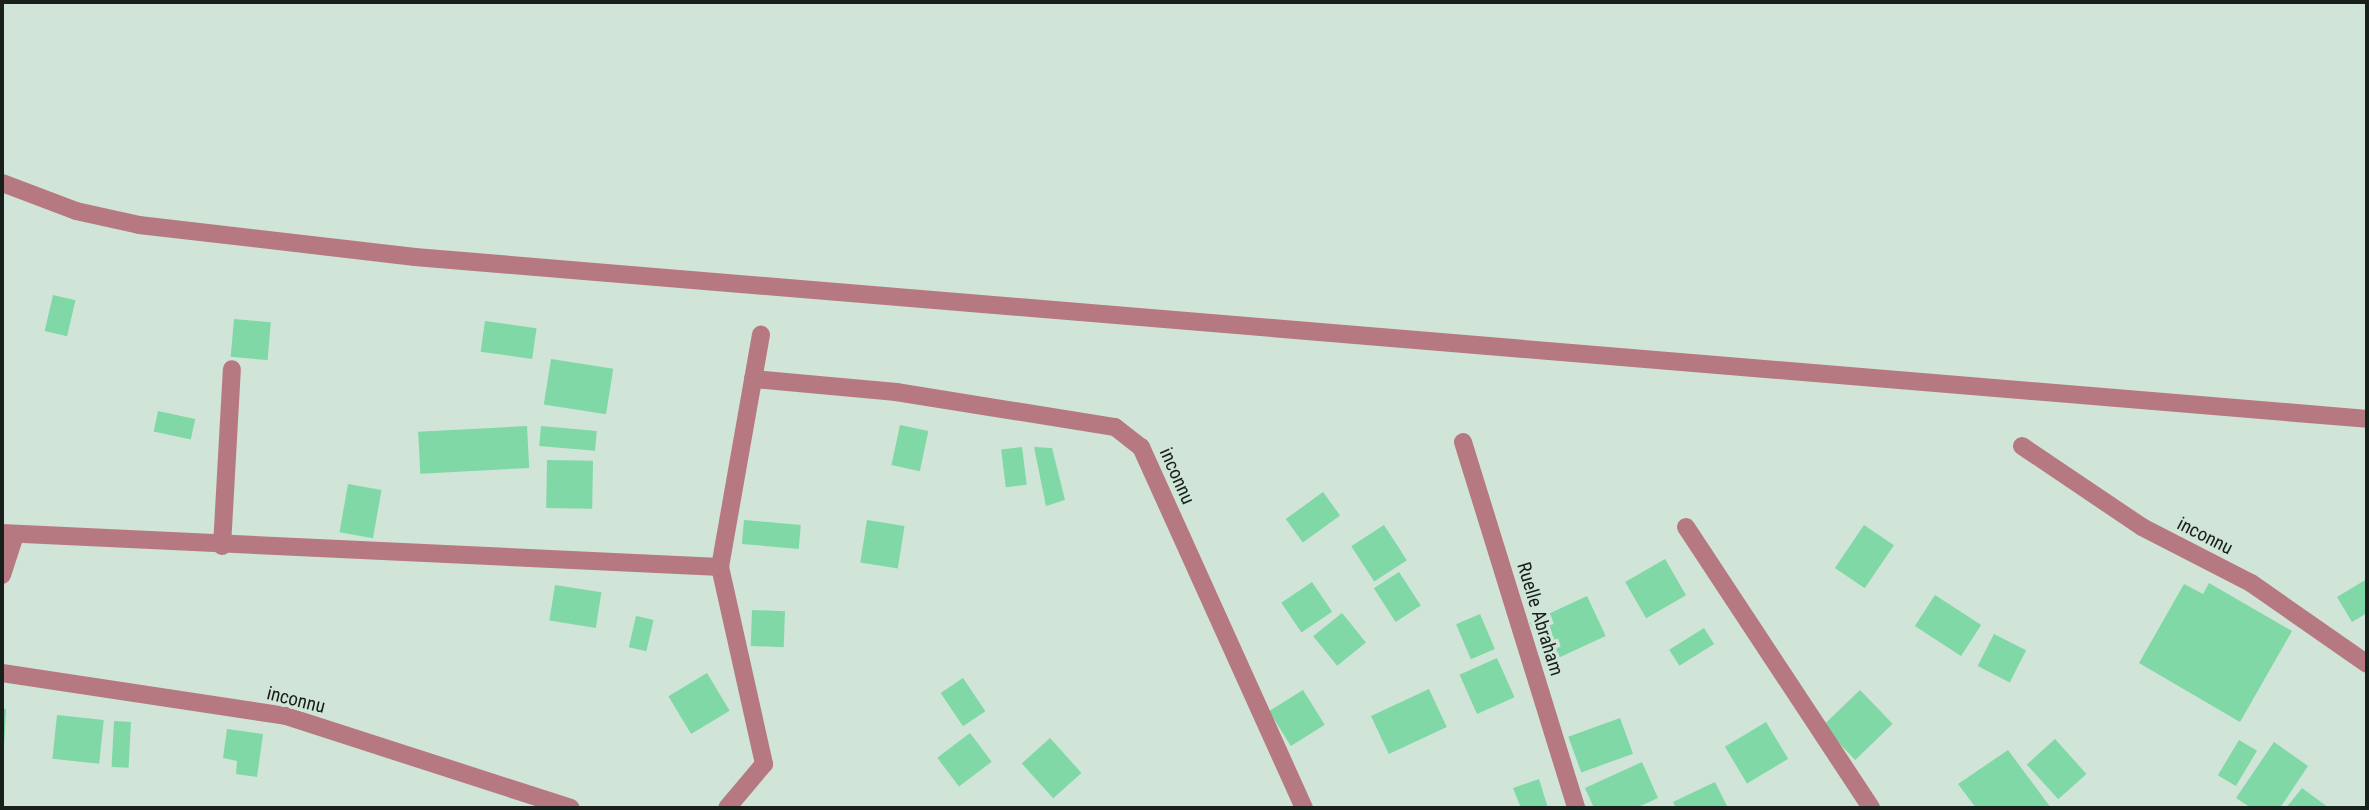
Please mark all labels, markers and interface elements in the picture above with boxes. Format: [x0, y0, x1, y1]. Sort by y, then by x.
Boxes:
street label: inconnu [1154, 444, 1200, 508]
street label: inconnu [2173, 512, 2237, 560]
street label: Ruelle Abraham [1512, 559, 1568, 679]
street label: inconnu [264, 682, 328, 718]

